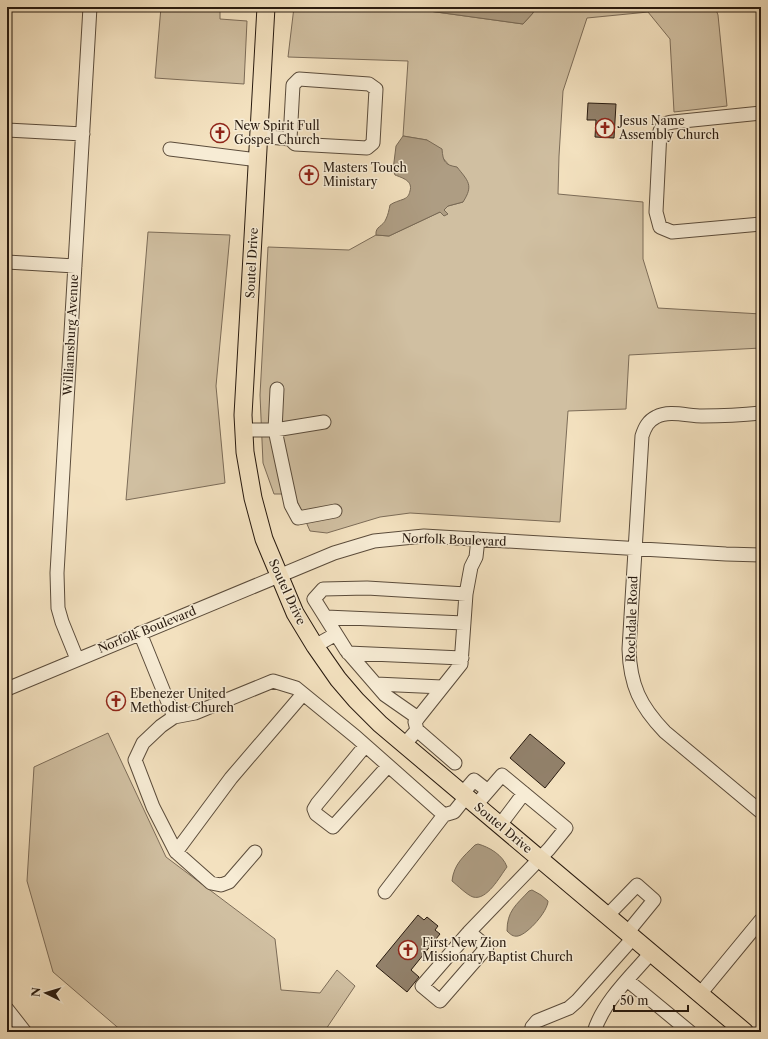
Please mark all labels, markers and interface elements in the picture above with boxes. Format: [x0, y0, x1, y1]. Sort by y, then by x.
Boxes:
place label: Jesus Name Assembly Church [617, 113, 720, 142]
church icon: Jesus Name Assembly Church [594, 117, 616, 139]
place label: New Spirit Full Gospel Church [234, 118, 320, 147]
church icon: New Spirit Full Gospel Church [209, 122, 231, 144]
place label: Masters Touch Ministary [323, 160, 408, 189]
church icon: Masters Touch Ministary [298, 164, 320, 186]
street label: Soutel Drive [242, 227, 261, 299]
street label: Williamsburg Avenue [60, 274, 81, 397]
street label: Norfolk Boulevard [401, 530, 507, 549]
street label: Soutel Drive [266, 557, 309, 627]
street label: Rochdale Road [622, 575, 641, 663]
street label: Norfolk Boulevard [95, 603, 199, 656]
place label: Ebenezer United Methodist Church [130, 686, 235, 715]
church icon: Ebenezer United Methodist Church [105, 690, 127, 712]
street label: Soutel Drive [471, 799, 535, 856]
place label: First New Zion Missionary Baptist Church [422, 935, 574, 964]
church icon: First New Zion Missionary Baptist Church [397, 939, 419, 961]
north arrow [26, 973, 66, 1013]
text: N [29, 986, 43, 998]
scale bar [614, 987, 688, 1013]
text: 50 m [620, 993, 649, 1008]

